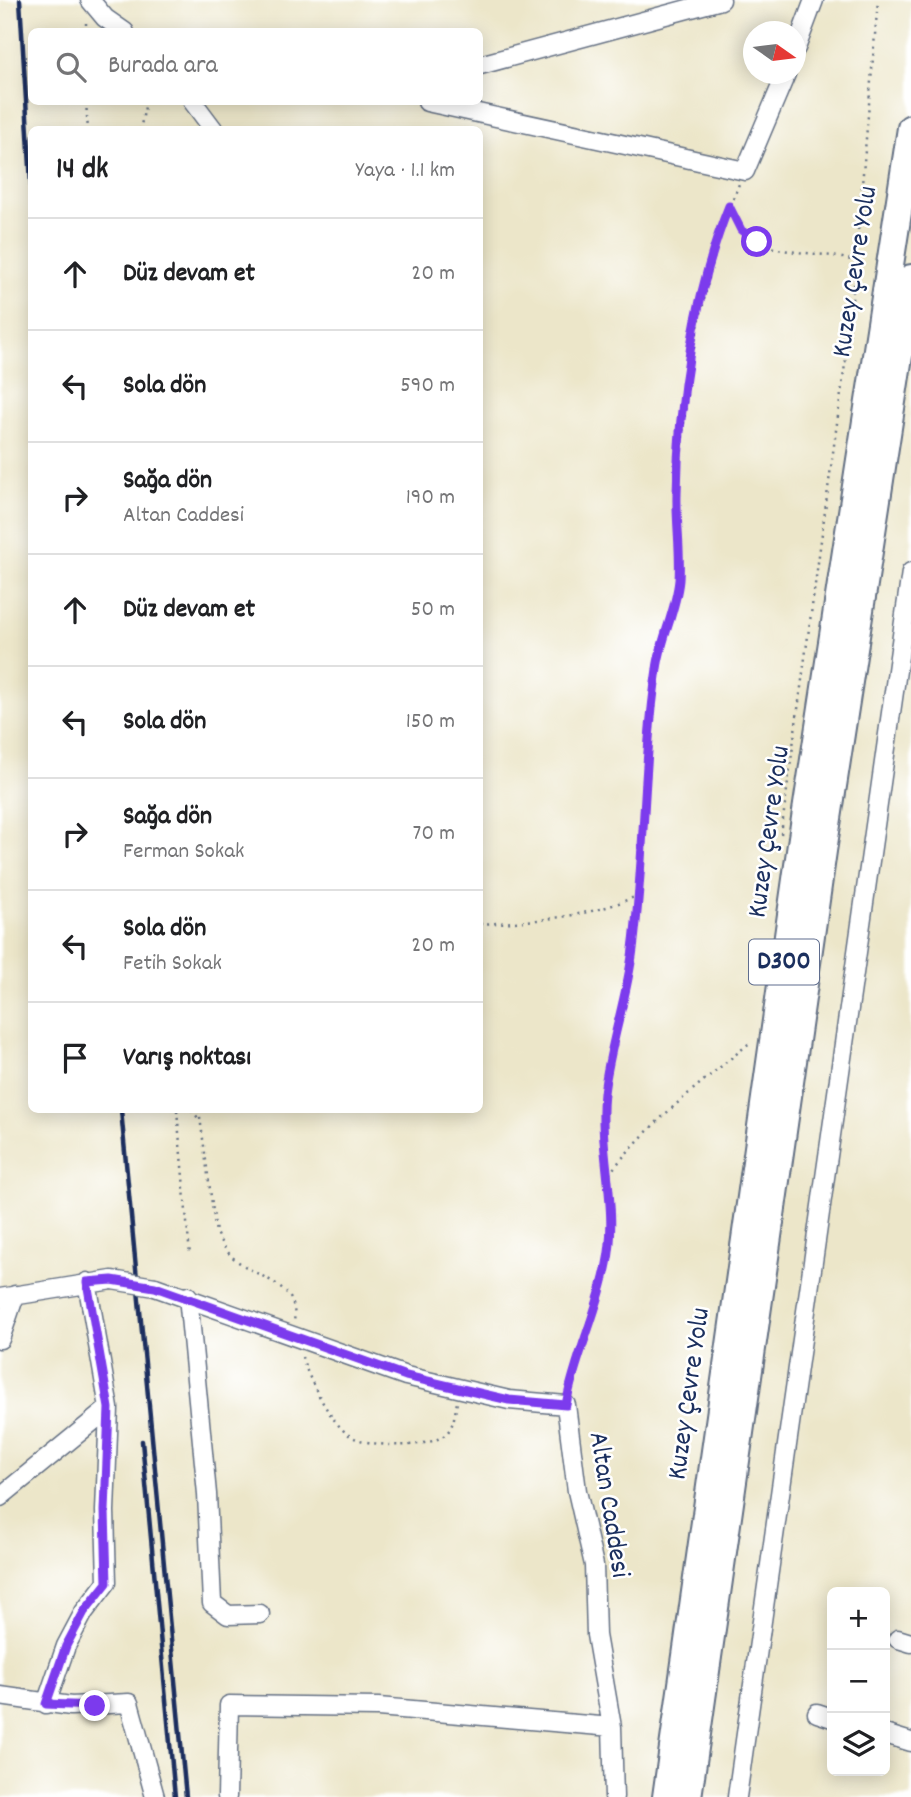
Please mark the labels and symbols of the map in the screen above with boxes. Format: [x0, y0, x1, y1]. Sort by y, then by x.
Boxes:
north arrow [743, 21, 806, 84]
street label: Kuzey Çevre Yolu [824, 183, 890, 361]
route start [741, 226, 772, 257]
street label: Kuzey Çevre Yolu [739, 743, 803, 921]
road number: D300 [749, 939, 819, 984]
street label: Kuzey Çevre Yolu [659, 1305, 723, 1483]
street label: Altan Caddesi [576, 1429, 638, 1581]
route end [79, 1690, 110, 1721]

